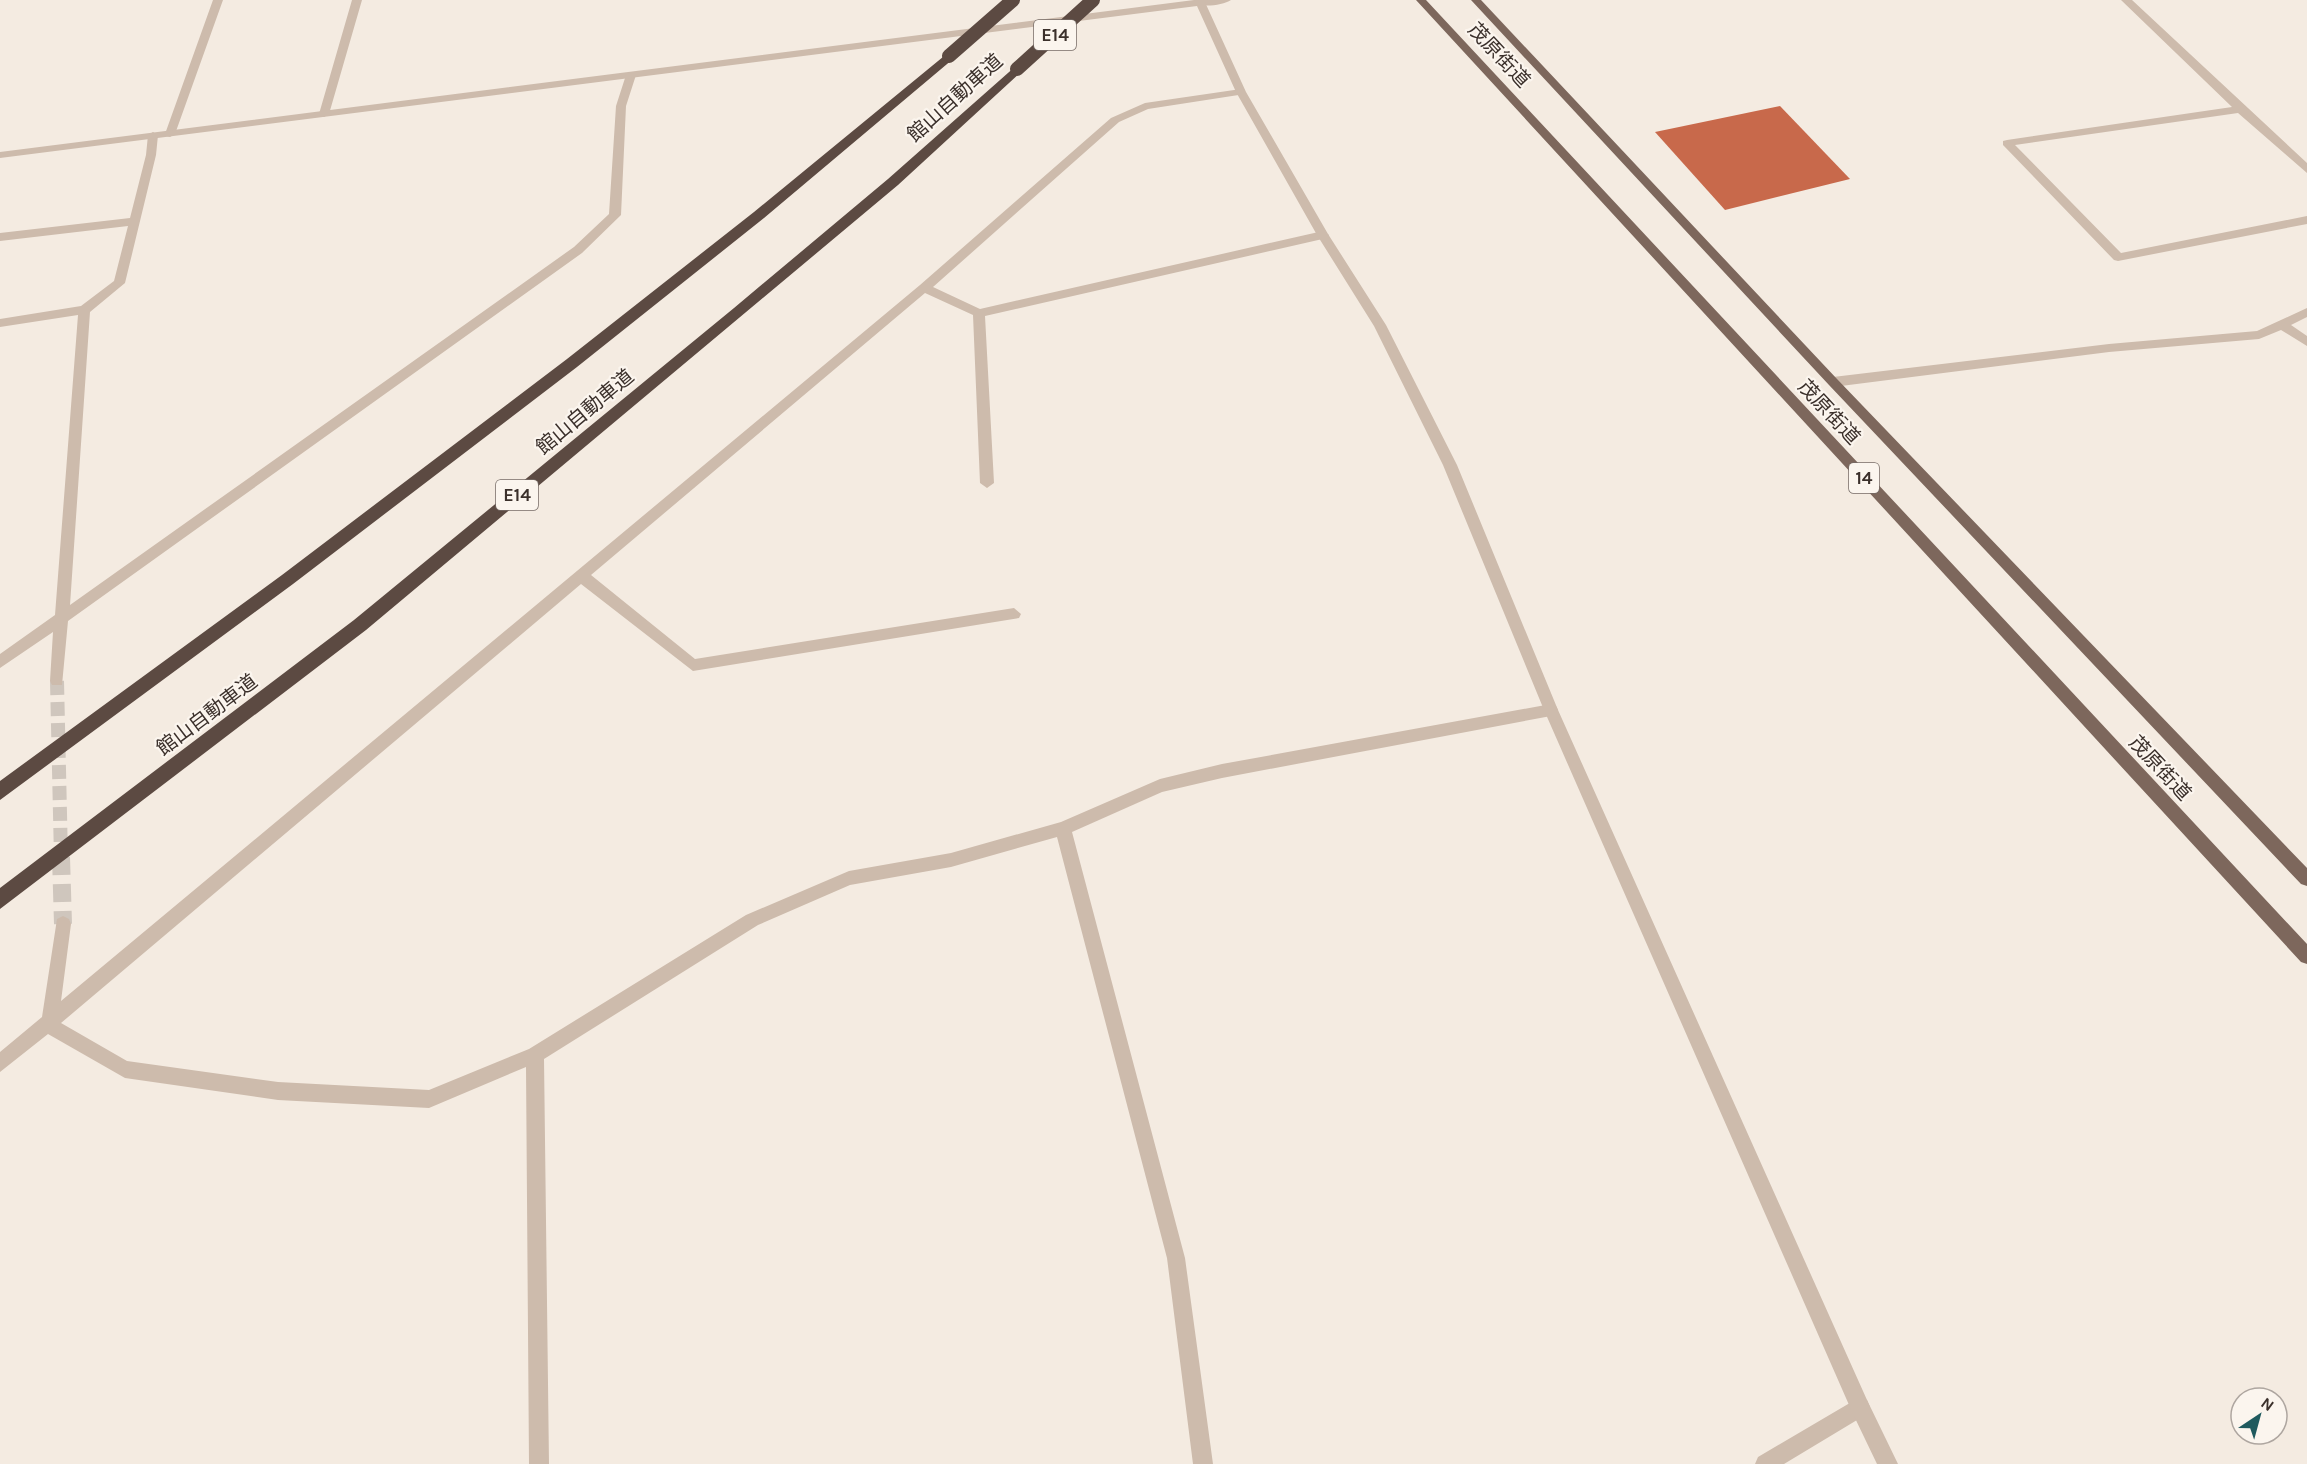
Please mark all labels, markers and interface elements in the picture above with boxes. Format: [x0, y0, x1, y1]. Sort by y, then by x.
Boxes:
street label: 茂原街道 [1463, 18, 1535, 92]
road number: E14 [1034, 20, 1076, 50]
street label: 館山自動車道 [903, 49, 1007, 147]
street label: 館山自動車道 [532, 365, 638, 459]
street label: 茂原街道 [1793, 375, 1865, 449]
road number: 14 [1849, 463, 1879, 493]
road number: E14 [496, 480, 538, 510]
street label: 館山自動車道 [152, 670, 262, 760]
street label: 茂原街道 [2124, 731, 2196, 805]
north arrow [2229, 1386, 2289, 1446]
text: N [2257, 1393, 2278, 1415]

